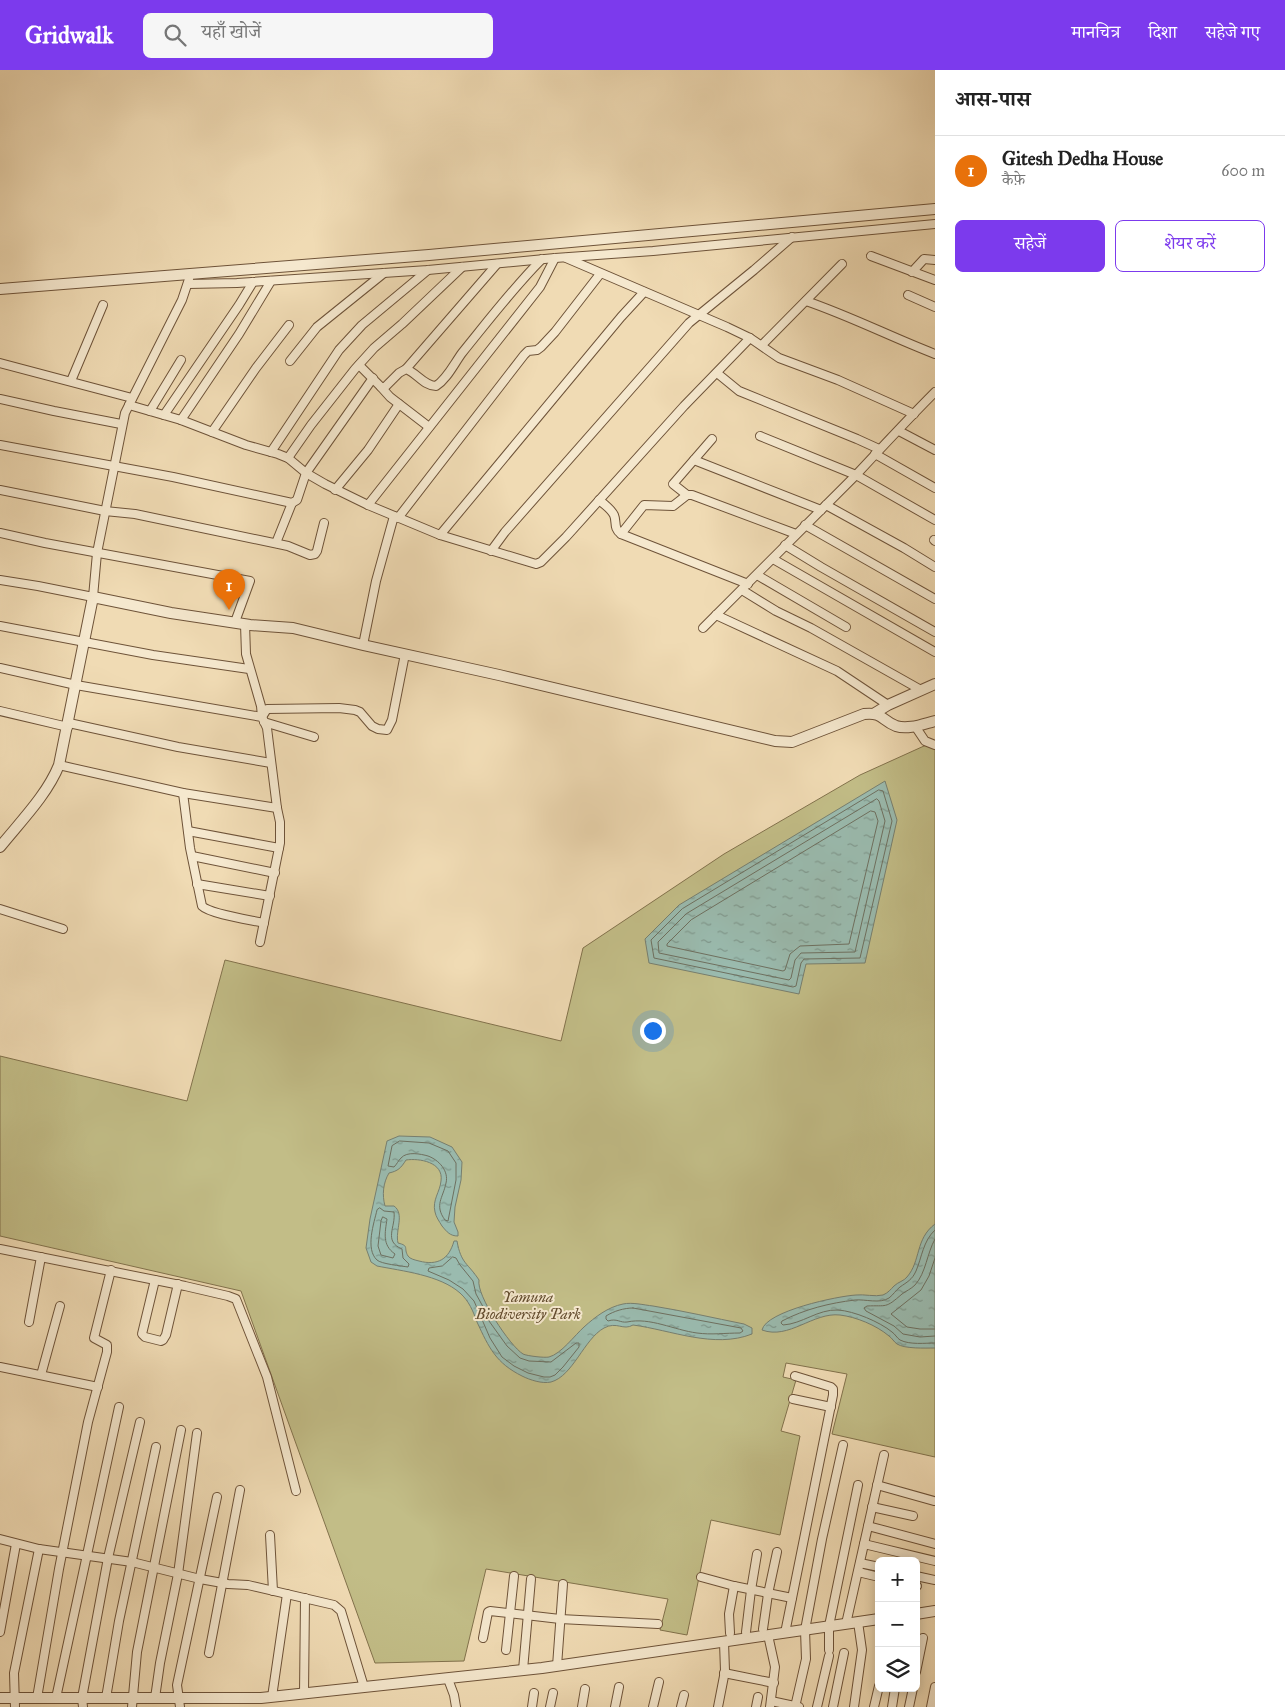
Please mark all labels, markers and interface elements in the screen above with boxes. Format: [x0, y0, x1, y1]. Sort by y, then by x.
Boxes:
search box [143, 13, 493, 58]
text: Gridwalk [25, 20, 113, 50]
text: यहाँ खोजें [201, 20, 261, 43]
icon: search [161, 21, 189, 49]
text: मानचित्र [1072, 21, 1120, 43]
text: दिशा [1148, 21, 1177, 43]
text: सहेजे गए [1205, 21, 1260, 43]
text: आस-पास [955, 86, 1030, 112]
text: Gitesh Dedha House [1002, 147, 1163, 170]
text: 1 [968, 161, 974, 180]
text: 600 m [1221, 161, 1265, 180]
text: कैफ़े [1002, 170, 1025, 189]
button: सहेजें [955, 220, 1105, 272]
button: शेयर करें [1115, 220, 1265, 272]
pin: 1 [213, 569, 245, 610]
your location [640, 1018, 666, 1044]
park label: Yamuna Biodiversity Park [474, 1288, 581, 1323]
map controls [875, 1557, 920, 1692]
button: + [875, 1557, 920, 1602]
button: − [875, 1602, 920, 1647]
button: layers [875, 1647, 920, 1692]

